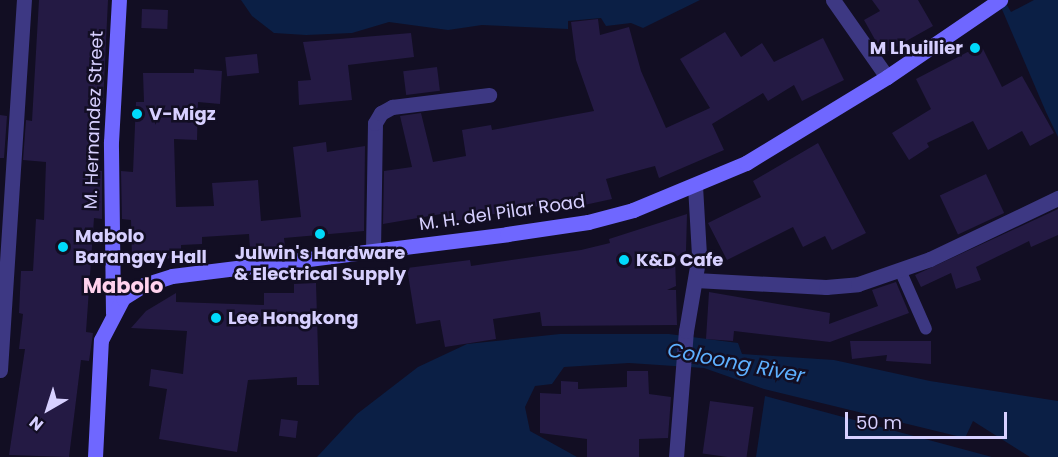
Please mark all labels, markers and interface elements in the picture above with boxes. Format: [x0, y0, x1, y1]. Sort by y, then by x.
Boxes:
street label: M. Hernandez Street [80, 30, 108, 210]
place label: M Lhuillier [870, 37, 963, 59]
marker: M Lhuillier [968, 41, 982, 55]
place label: V-Migz [149, 103, 216, 125]
marker: V-Migz [130, 107, 144, 121]
street label: M. H. del Pilar Road [418, 191, 586, 235]
place label: Mabolo Barangay Hall [75, 226, 207, 268]
marker: Julwin's Hardware & Electrical Supply [313, 227, 327, 241]
marker: Mabolo Barangay Hall [56, 240, 70, 254]
place label: Julwin's Hardware & Electrical Supply [234, 243, 406, 286]
place label: K&D Cafe [636, 249, 723, 271]
marker: K&D Cafe [617, 253, 631, 267]
district label: Mabolo [83, 273, 163, 299]
place label: Lee Hongkong [228, 307, 358, 329]
marker: Lee Hongkong [209, 311, 223, 325]
water label: Coloong River [665, 338, 807, 388]
north arrow [18, 379, 78, 439]
scale bar [848, 400, 1010, 438]
text: 50 m [856, 410, 902, 435]
text: N [24, 411, 48, 436]

